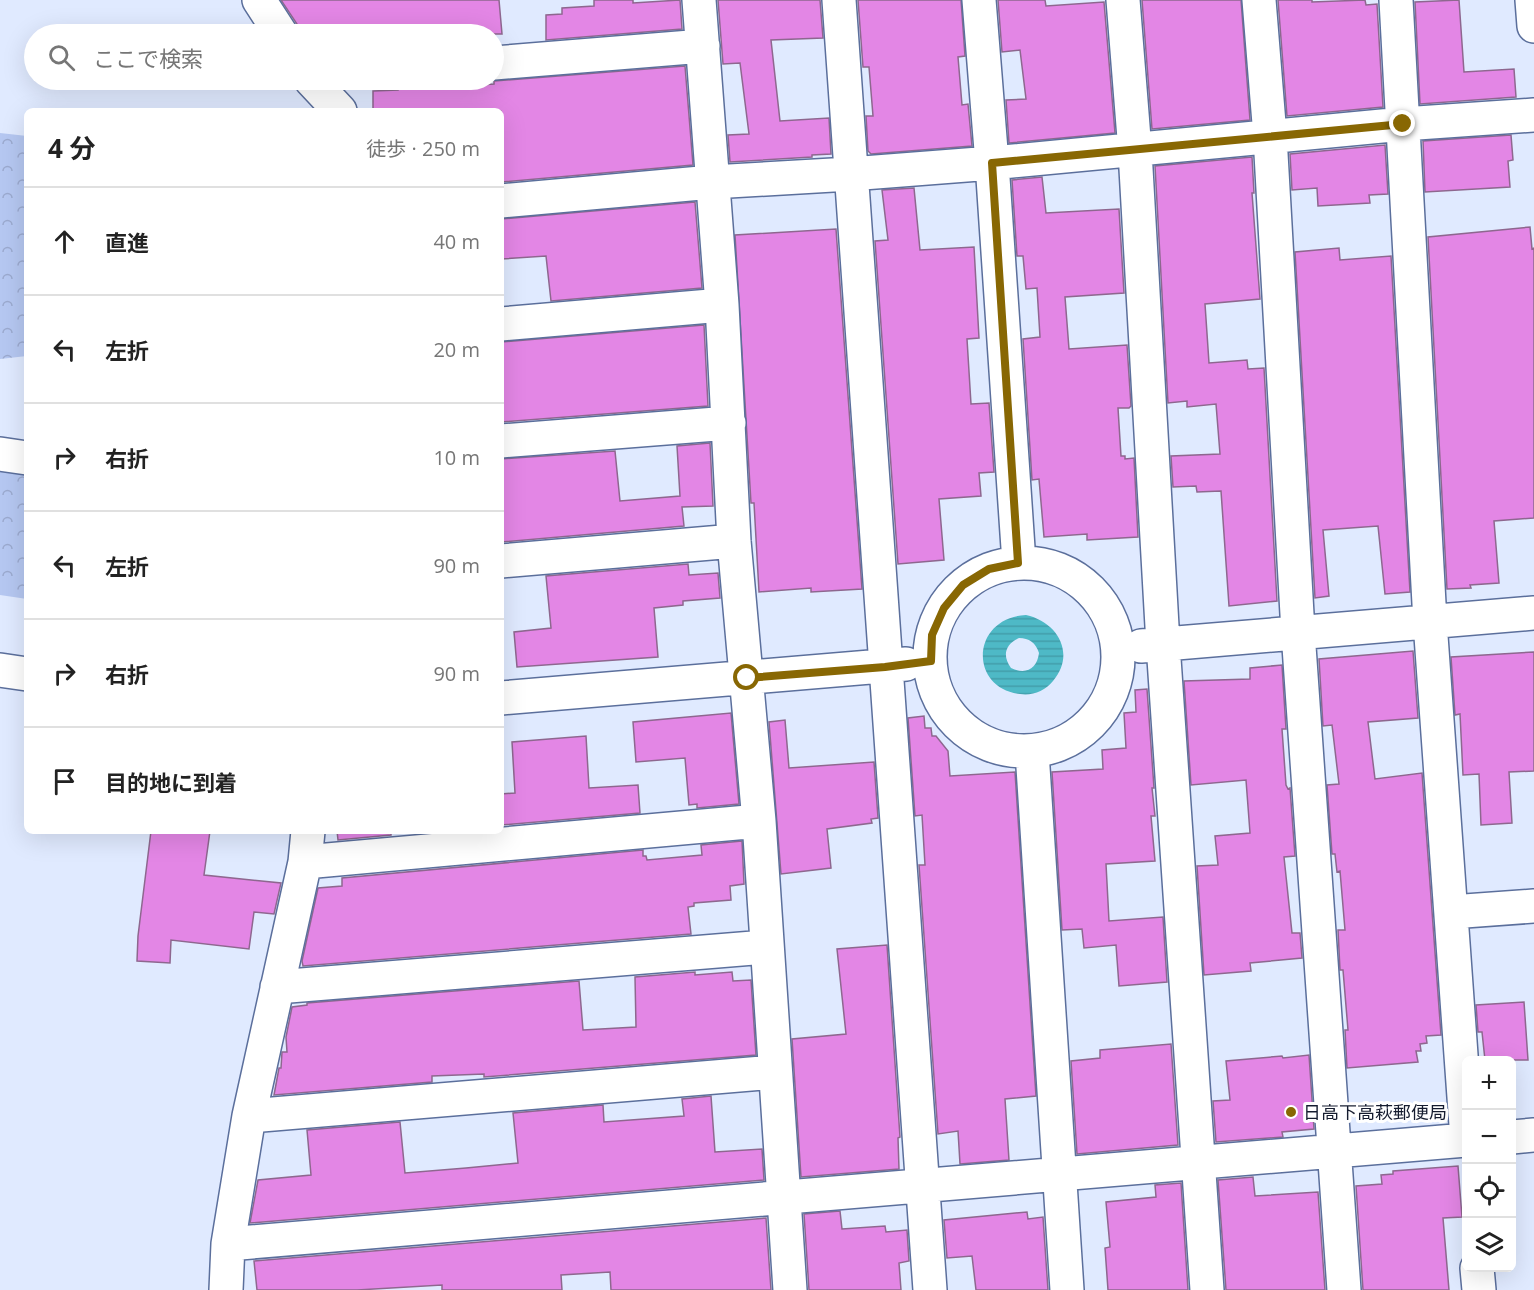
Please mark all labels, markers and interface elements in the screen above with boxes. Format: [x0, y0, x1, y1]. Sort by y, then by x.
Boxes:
search box [24, 24, 504, 90]
icon: search [45, 41, 78, 74]
text: ここで検索 [93, 43, 203, 73]
route end [1389, 110, 1415, 136]
text: 4 分 [48, 130, 96, 166]
text: 徒歩 · 250 m [366, 135, 480, 162]
icon: ahead [48, 225, 81, 258]
text: 直進 [105, 227, 149, 257]
text: 40 m [433, 228, 480, 255]
icon: left [48, 333, 81, 366]
text: 左折 [105, 335, 149, 365]
text: 20 m [433, 336, 480, 363]
icon: right [48, 441, 81, 474]
text: 右折 [105, 443, 149, 473]
text: 10 m [433, 444, 480, 471]
icon: left [48, 549, 81, 582]
text: 左折 [105, 551, 149, 581]
text: 90 m [433, 552, 480, 579]
icon: right [48, 657, 81, 690]
text: 右折 [105, 659, 149, 689]
text: 90 m [433, 660, 480, 687]
route start [733, 664, 759, 690]
icon: arrive [48, 765, 81, 798]
text: 目的地に到着 [105, 767, 237, 797]
map controls [1462, 1056, 1516, 1272]
button: + [1462, 1056, 1516, 1110]
place label: 日高下高萩郵便局 [1303, 1100, 1447, 1124]
marker: 日高下高萩郵便局 [1284, 1105, 1298, 1119]
button: − [1462, 1110, 1516, 1164]
button: locate [1462, 1164, 1516, 1218]
button: layers [1462, 1218, 1516, 1272]

